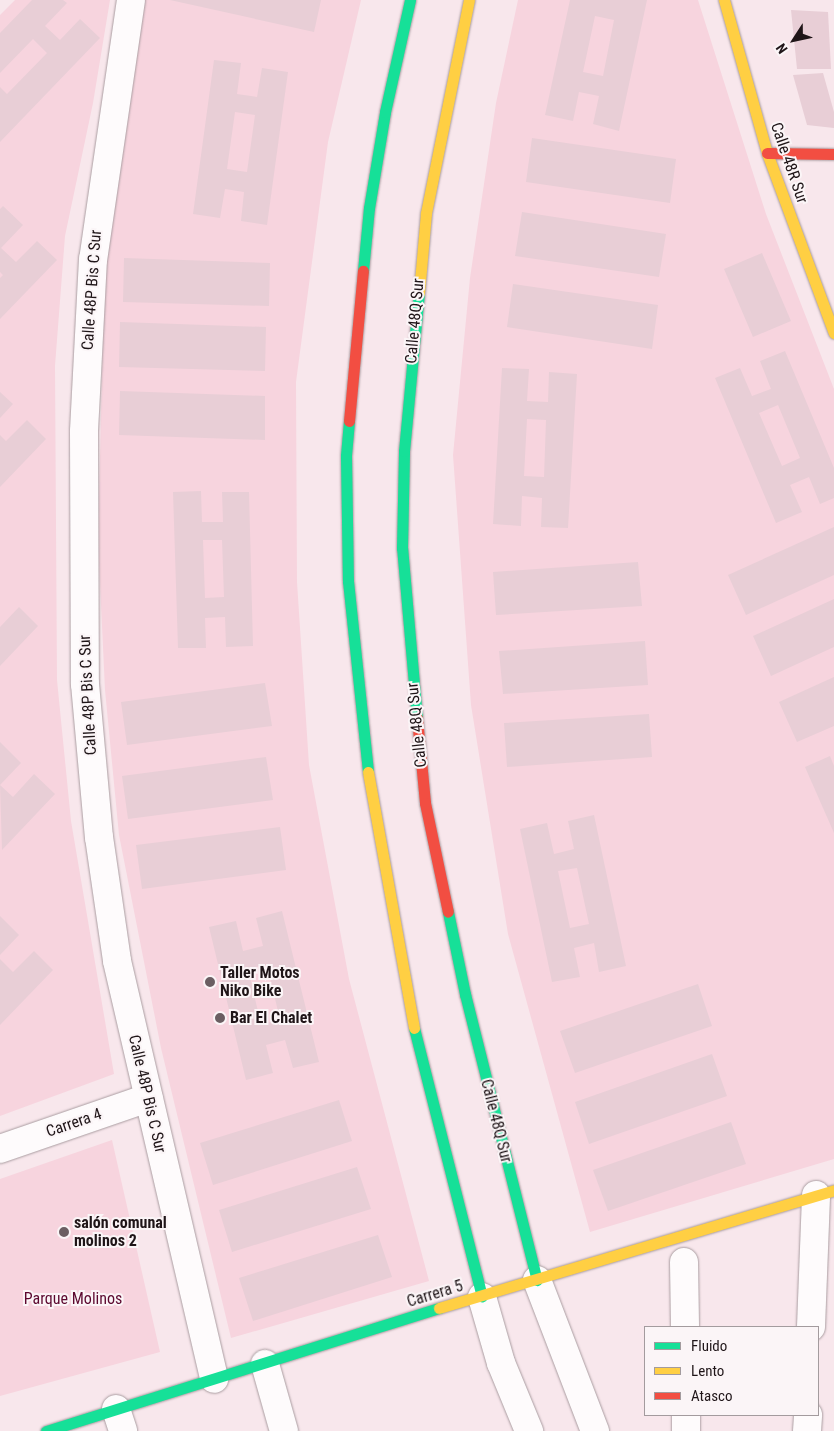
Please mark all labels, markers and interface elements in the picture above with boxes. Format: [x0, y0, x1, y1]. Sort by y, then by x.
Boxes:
north arrow [769, 15, 819, 65]
text: N [773, 41, 791, 57]
street label: Calle 48R Sur [766, 120, 812, 206]
street label: Calle 48P Bis C Sur [78, 229, 106, 351]
street label: Calle 48Q Sur [402, 278, 428, 364]
street label: Calle 48P Bis C Sur [75, 634, 101, 756]
street label: Calle 48Q Sur [403, 682, 431, 768]
place label: Taller Motos Niko Bike [220, 963, 300, 1001]
marker: Taller Motos Niko Bike [204, 976, 216, 988]
place label: Bar El Chalet [230, 1008, 312, 1028]
marker: Bar El Chalet [214, 1012, 226, 1024]
street label: Calle 48P Bis C Sur [124, 1033, 170, 1155]
street label: Calle 48Q Sur [476, 1077, 516, 1165]
street label: Carrera 4 [44, 1105, 104, 1141]
place label: salón comunal molinos 2 [74, 1213, 167, 1251]
marker: salón comunal molinos 2 [58, 1226, 70, 1238]
street label: Carrera 5 [405, 1276, 465, 1312]
park label: Parque Molinos [24, 1289, 122, 1309]
legend [644, 1326, 819, 1416]
text: Fluido [691, 1337, 727, 1355]
text: Lento [691, 1362, 724, 1380]
text: Atasco [691, 1387, 732, 1405]

